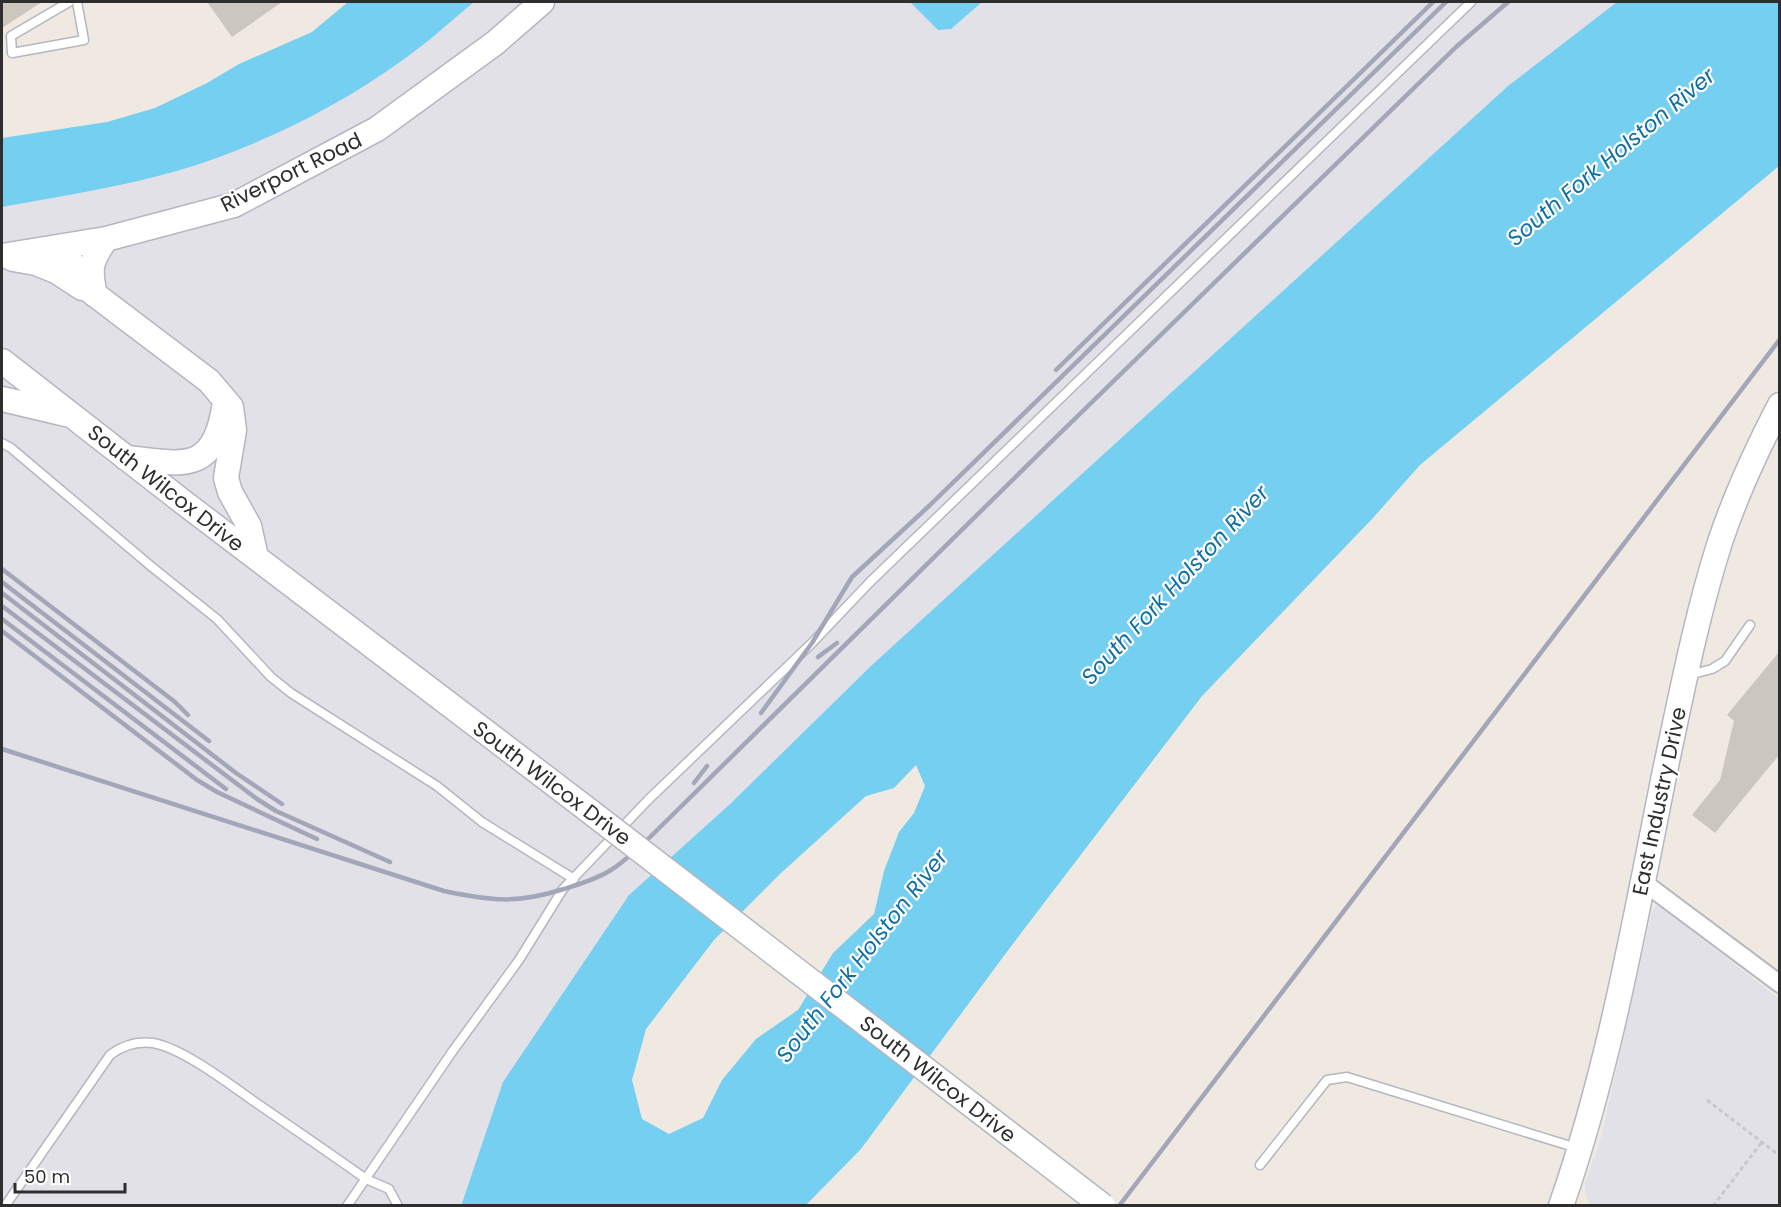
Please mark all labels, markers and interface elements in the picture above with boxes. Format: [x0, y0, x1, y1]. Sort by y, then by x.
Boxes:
water label: South Fork Holston River [1500, 60, 1722, 253]
street label: Riverport Road [215, 125, 367, 219]
street label: South Wilcox Drive [82, 418, 250, 558]
water label: South Fork Holston River [1074, 478, 1276, 692]
street label: East Industry Drive [1625, 704, 1693, 898]
street label: South Wilcox Drive [467, 714, 637, 852]
water label: South Fork Holston River [769, 842, 956, 1069]
street label: South Wilcox Drive [854, 1009, 1022, 1149]
scale bar [15, 1156, 124, 1194]
text: 50 m [24, 1164, 70, 1189]

